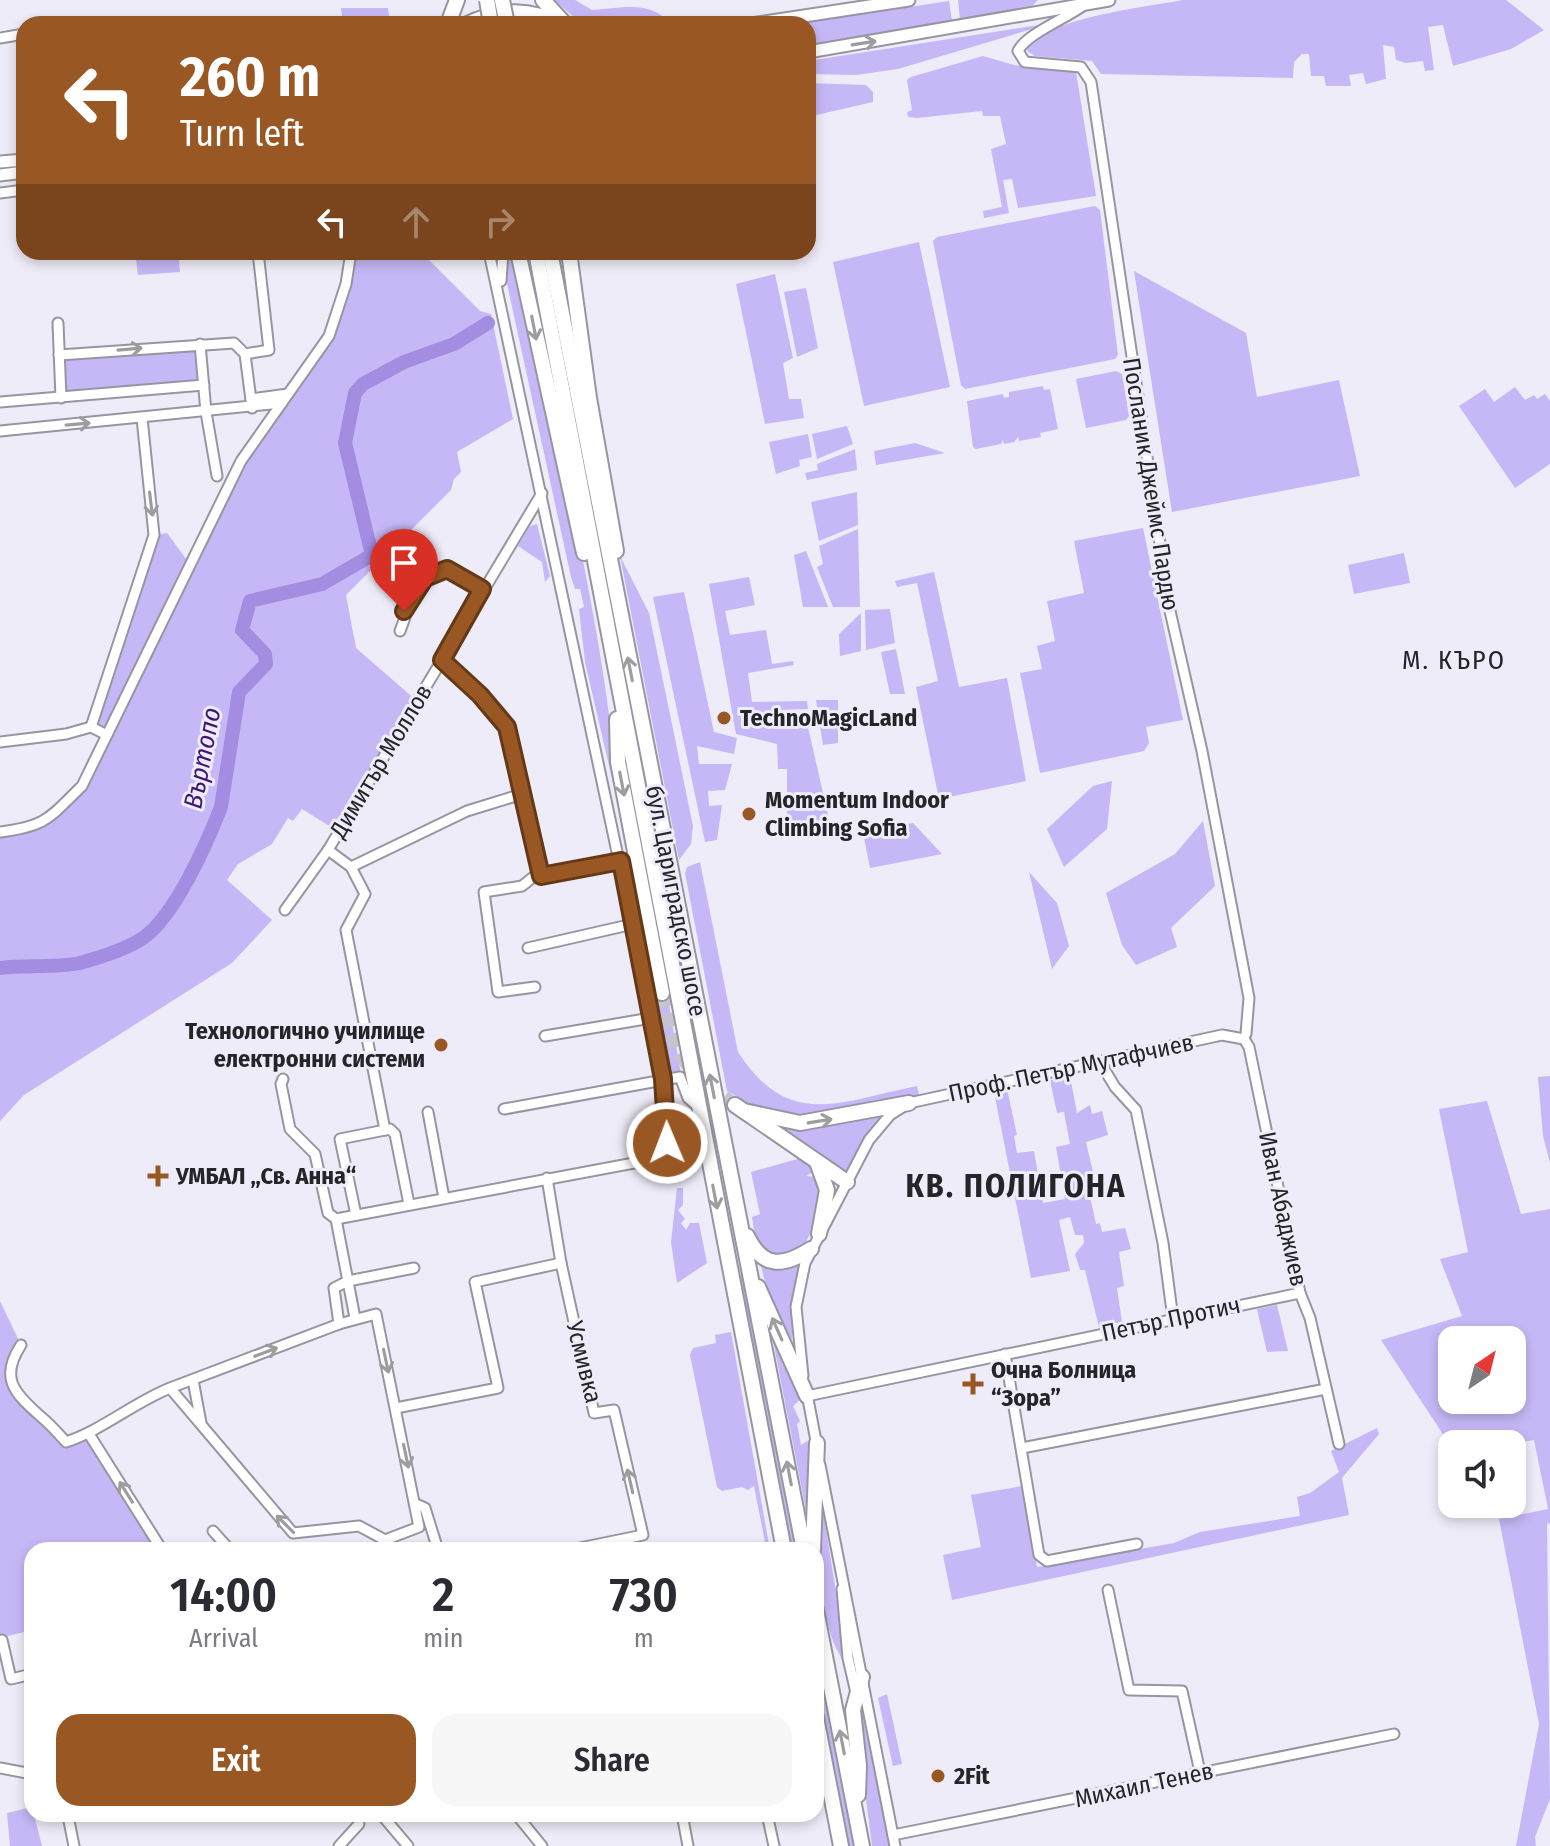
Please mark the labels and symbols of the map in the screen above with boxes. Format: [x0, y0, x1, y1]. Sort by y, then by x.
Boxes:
one-way arrow [850, 35, 876, 50]
one-way arrow [527, 315, 542, 340]
one-way arrow [116, 341, 143, 356]
street label: Посланик Джеймс Пардю [1117, 356, 1185, 612]
one-way arrow [64, 417, 91, 432]
one-way arrow [144, 491, 159, 516]
pin [370, 529, 438, 611]
district label: М. КЪРО [1402, 645, 1506, 676]
one-way arrow [622, 657, 637, 683]
street label: Димитър Моллов [324, 679, 438, 844]
place label: TechnoMagicLand [740, 704, 917, 732]
water label: Въртопо [178, 705, 227, 811]
marker: TechnoMagicLand [715, 709, 733, 727]
one-way arrow [616, 771, 631, 797]
street label: бул. Цариградско шосе [640, 783, 712, 1019]
place label: Momentum Indoor Climbing Sofia [765, 786, 949, 842]
marker: Momentum Indoor Climbing Sofia [740, 805, 758, 823]
place label: Технологично училище електронни системи [185, 1017, 425, 1073]
street label: Проф. Петър Мутафчиев [946, 1028, 1196, 1108]
marker: Технологично училище електронни системи [432, 1036, 450, 1054]
one-way arrow [704, 1074, 719, 1099]
position arrow [625, 1101, 709, 1185]
one-way arrow [807, 1113, 832, 1128]
street label: Иван Абаджиев [1253, 1129, 1313, 1289]
place label: УМБАЛ „Св. Анна“ [175, 1162, 356, 1190]
marker: УМБАЛ „Св. Анна“ [147, 1165, 169, 1187]
district label: КВ. ПОЛИГОНА [906, 1167, 1126, 1205]
one-way arrow [708, 1183, 723, 1209]
street label: Петър Протич [1099, 1291, 1243, 1347]
street label: Усмивка [560, 1317, 608, 1406]
one-way arrow [769, 1317, 784, 1342]
north arrow [1438, 1326, 1526, 1414]
one-way arrow [253, 1344, 278, 1358]
one-way arrow [379, 1348, 394, 1374]
place label: Очна Болница “Зора” [991, 1356, 1136, 1412]
marker: Очна Болница “Зора” [962, 1373, 984, 1395]
one-way arrow [399, 1443, 414, 1468]
one-way arrow [781, 1461, 796, 1487]
one-way arrow [622, 1468, 637, 1494]
one-way arrow [117, 1481, 133, 1504]
one-way arrow [276, 1514, 296, 1534]
one-way arrow [833, 1730, 848, 1755]
street label: Михаил Тенев [1072, 1757, 1216, 1813]
place label: 2Fit [953, 1762, 990, 1790]
marker: 2Fit [929, 1767, 947, 1785]

